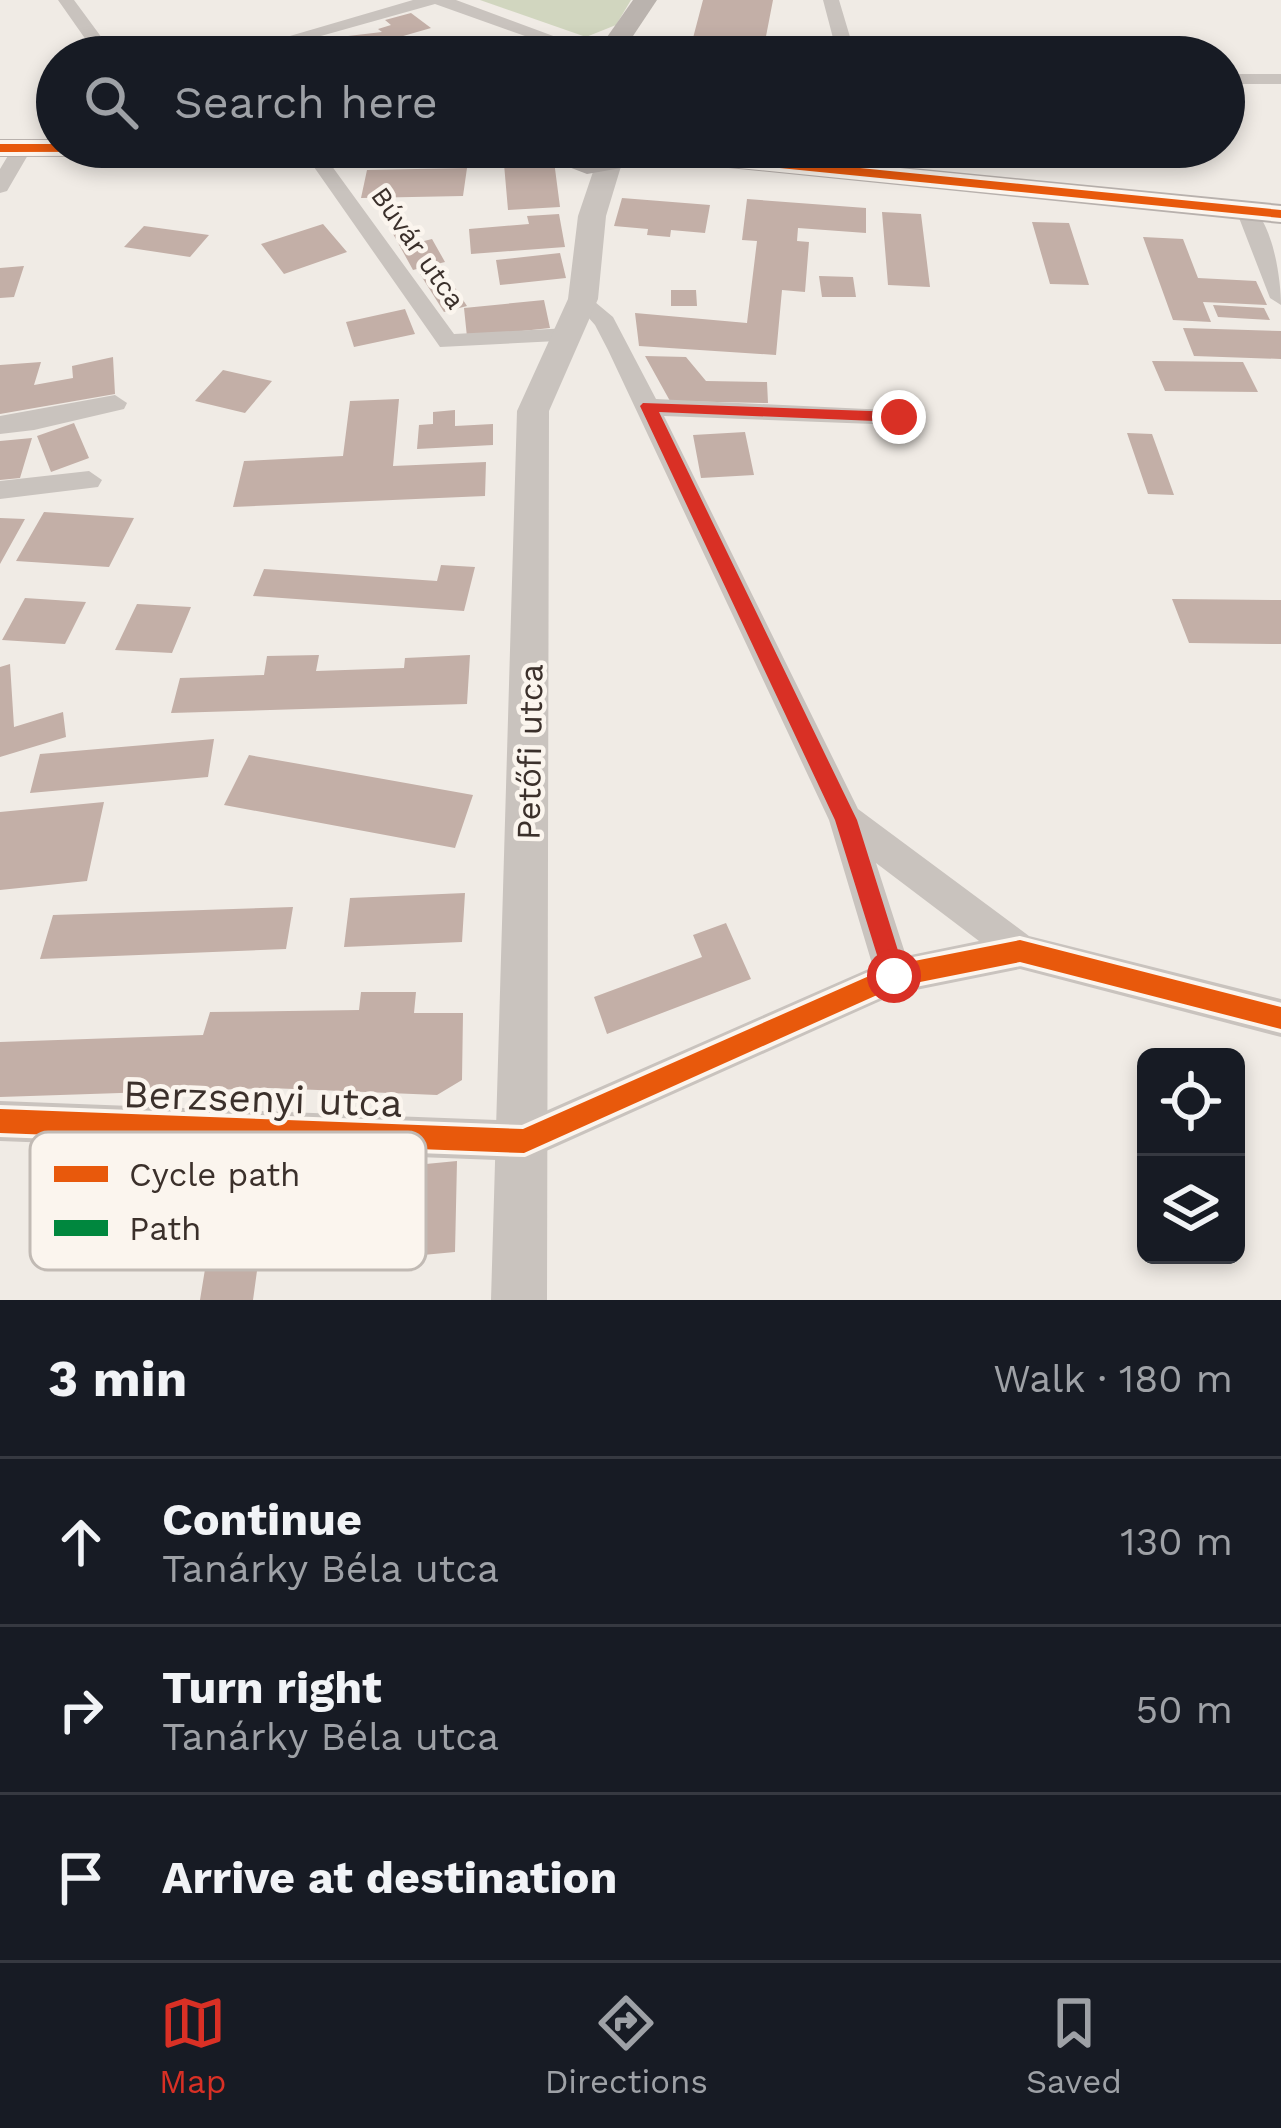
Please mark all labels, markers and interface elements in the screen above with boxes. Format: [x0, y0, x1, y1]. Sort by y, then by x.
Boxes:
search box [36, 36, 1245, 168]
icon: search [78, 69, 144, 135]
text: Search here [174, 76, 438, 129]
street label: Búvár utca [364, 181, 472, 315]
route end [872, 390, 926, 444]
street label: Petőfi utca [508, 664, 551, 840]
route start [867, 949, 921, 1003]
map controls [1137, 1048, 1245, 1264]
button: locate [1137, 1048, 1245, 1156]
street label: Berzsenyi utca [123, 1071, 403, 1126]
legend [30, 1132, 426, 1270]
text: Cycle path [129, 1155, 301, 1194]
button: layers [1137, 1156, 1245, 1264]
text: Path [129, 1209, 201, 1248]
text: 3 min [48, 1349, 187, 1408]
text: Walk · 180 m [993, 1356, 1233, 1401]
text: Continue [162, 1493, 362, 1546]
icon: ahead [48, 1509, 114, 1575]
text: 130 m [1120, 1519, 1233, 1564]
text: Tanárky Béla utca [162, 1546, 499, 1591]
text: Turn right [162, 1661, 382, 1714]
icon: right [48, 1677, 114, 1743]
text: 50 m [1136, 1687, 1233, 1732]
text: Tanárky Béla utca [162, 1714, 499, 1759]
icon: arrive [48, 1845, 114, 1911]
text: Arrive at destination [162, 1851, 617, 1904]
tab: Map [159, 1990, 226, 2101]
tab: Directions [545, 1990, 708, 2101]
tab: Saved [1026, 1990, 1122, 2101]

